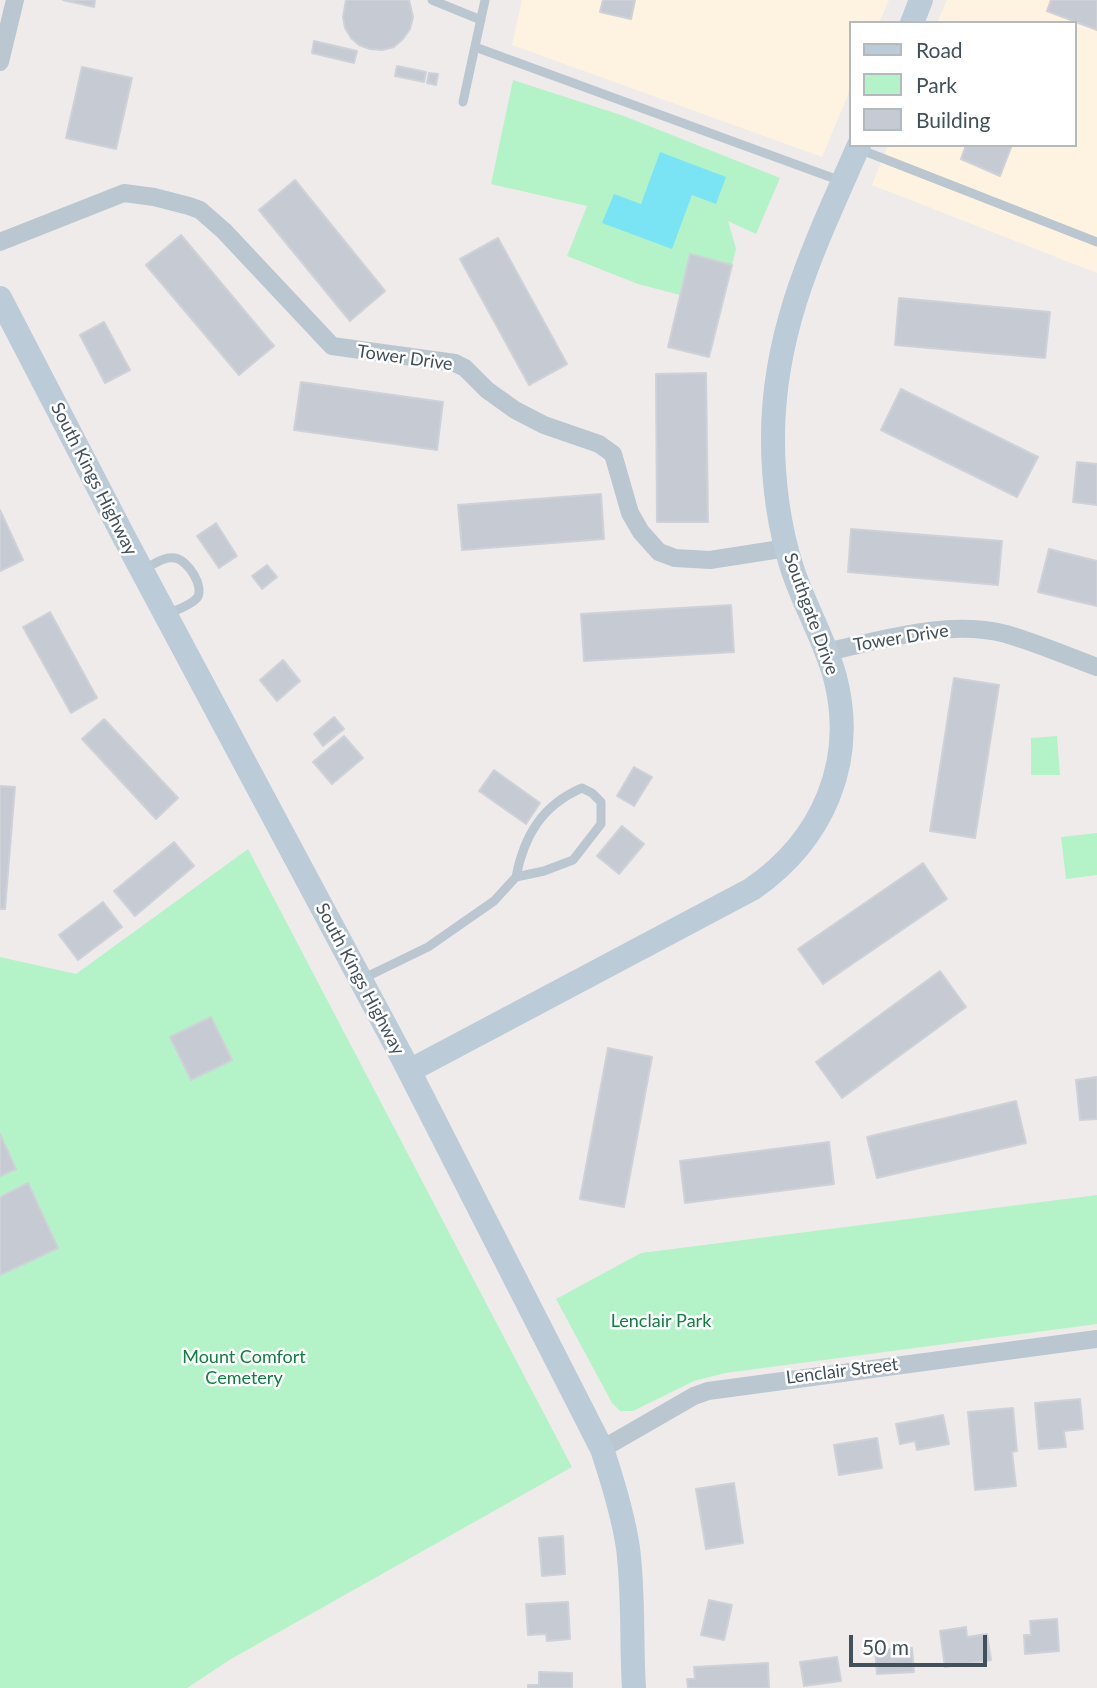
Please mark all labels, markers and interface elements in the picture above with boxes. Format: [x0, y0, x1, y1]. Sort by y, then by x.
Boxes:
legend [848, 21, 1076, 147]
text: Road [916, 37, 963, 62]
text: Park [916, 72, 957, 97]
text: Building [916, 107, 991, 132]
street label: Tower Drive [356, 341, 454, 375]
street label: South Kings Highway [46, 399, 142, 559]
street label: Southgate Drive [779, 550, 843, 678]
street label: Tower Drive [852, 620, 950, 656]
street label: South Kings Highway [311, 900, 409, 1058]
park label: Lenclair Park [611, 1310, 711, 1332]
park label: Mount Comfort Cemetery [182, 1346, 306, 1388]
street label: Lenclair Street [785, 1353, 899, 1389]
scale bar [852, 1622, 990, 1666]
text: 50 m [862, 1634, 909, 1659]

